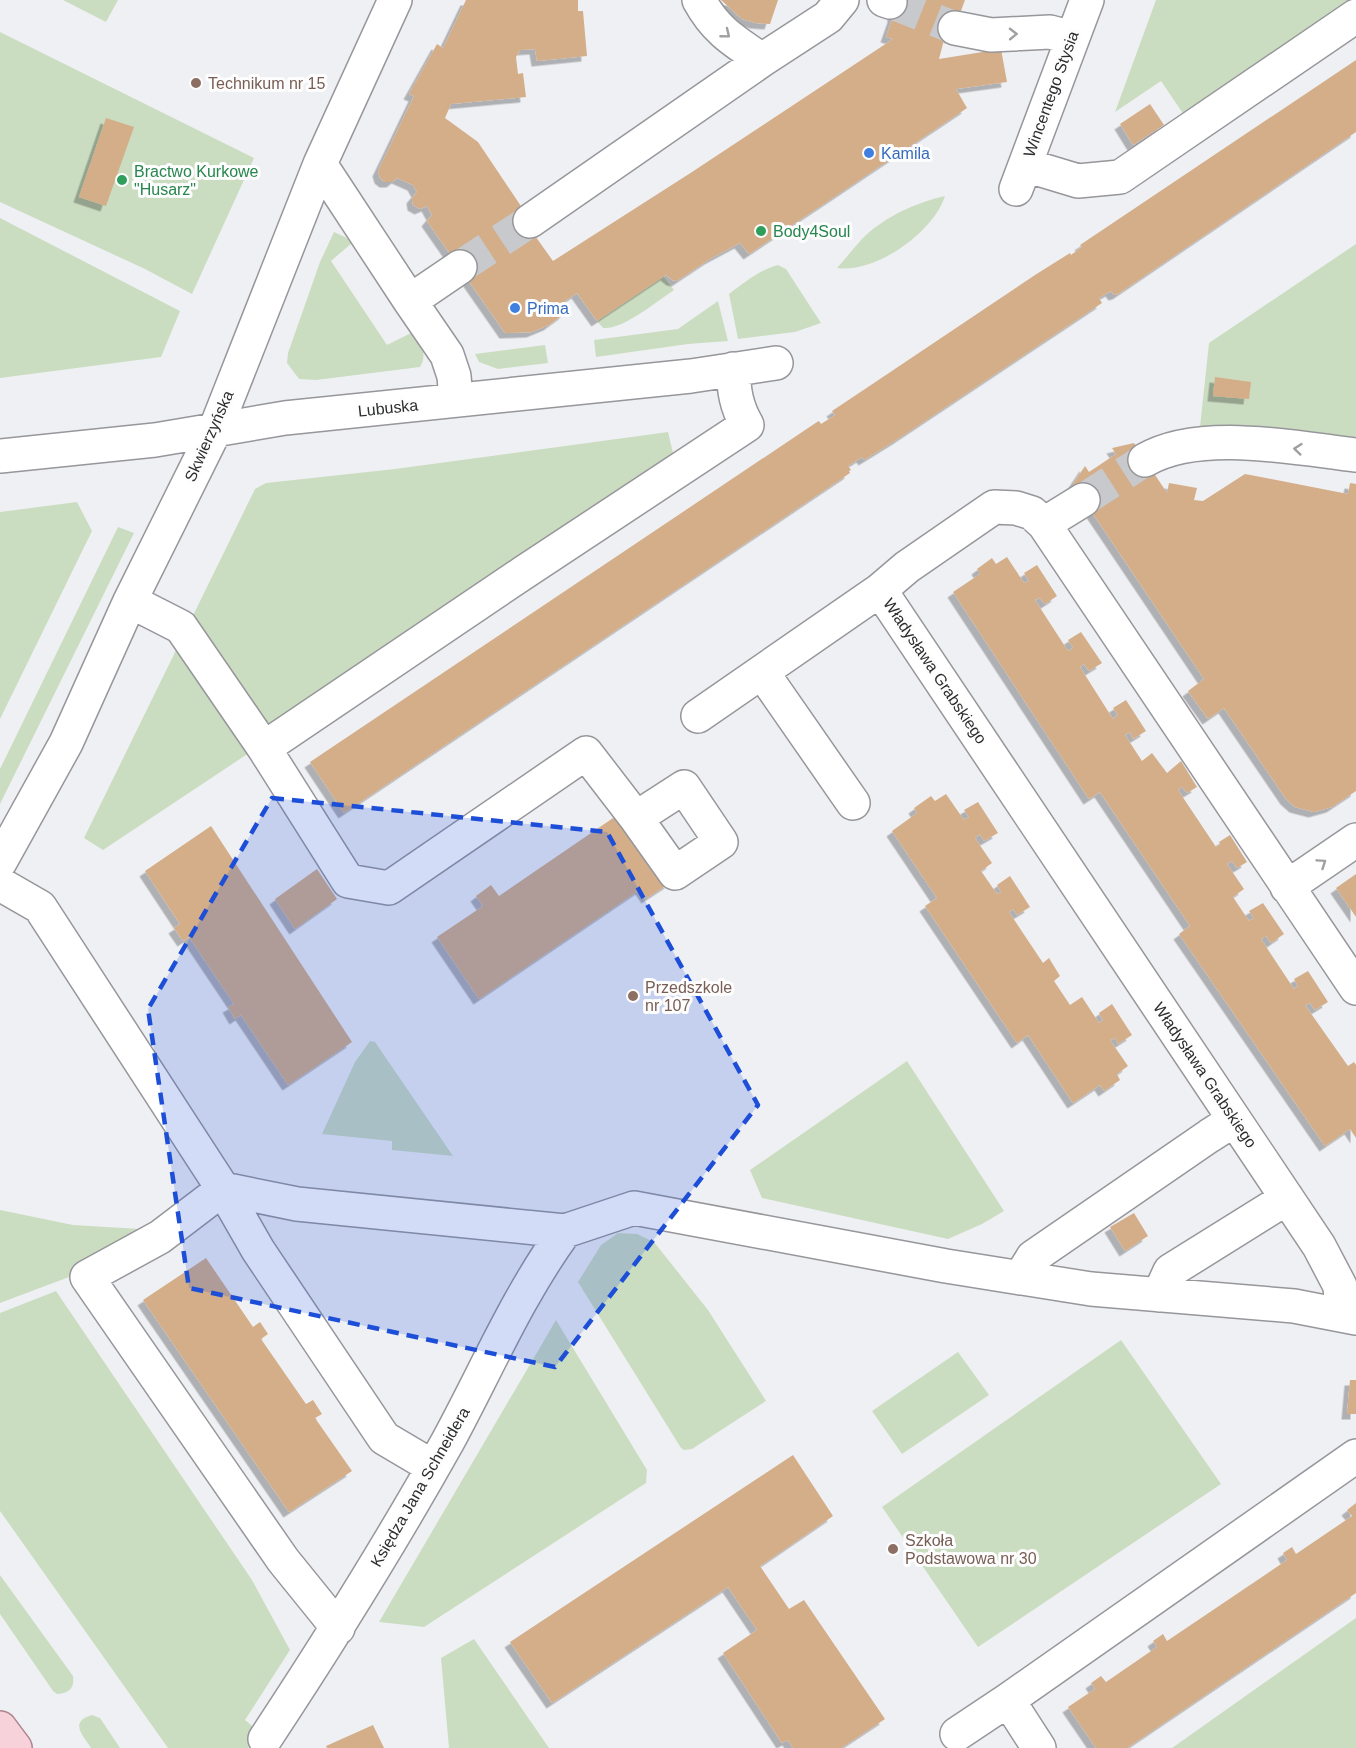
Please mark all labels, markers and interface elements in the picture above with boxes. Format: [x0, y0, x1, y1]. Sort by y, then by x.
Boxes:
one-way arrow [719, 27, 730, 38]
one-way arrow [1008, 28, 1017, 41]
street label: Wincentego Stysia [1020, 29, 1082, 159]
place label: Technikum nr 15 [208, 75, 325, 92]
marker: Technikum nr 15 [189, 76, 203, 90]
place label: Kamila [881, 145, 930, 162]
marker: Kamila [862, 146, 876, 160]
place label: Bractwo Kurkowe "Husarz" [134, 163, 259, 198]
marker: Bractwo Kurkowe "Husarz" [115, 173, 129, 187]
place label: Body4Soul [773, 223, 850, 240]
marker: Body4Soul [754, 224, 768, 238]
place label: Prima [527, 300, 569, 317]
marker: Prima [508, 301, 522, 315]
street label: Skwierzyńska [181, 388, 237, 484]
street label: Lubuska [357, 396, 419, 420]
one-way arrow [1293, 443, 1302, 456]
street label: Władysława Grabskiego [880, 595, 990, 747]
one-way arrow [1315, 860, 1326, 871]
place label: Przedszkole nr 107 [645, 979, 732, 1014]
marker: Przedszkole nr 107 [626, 989, 640, 1003]
street label: Władysława Grabskiego [1150, 999, 1260, 1151]
street label: Księdza Jana Schneidera [367, 1404, 473, 1570]
place label: Szkoła Podstawowa nr 30 [905, 1532, 1037, 1567]
marker: Szkoła Podstawowa nr 30 [886, 1542, 900, 1556]

